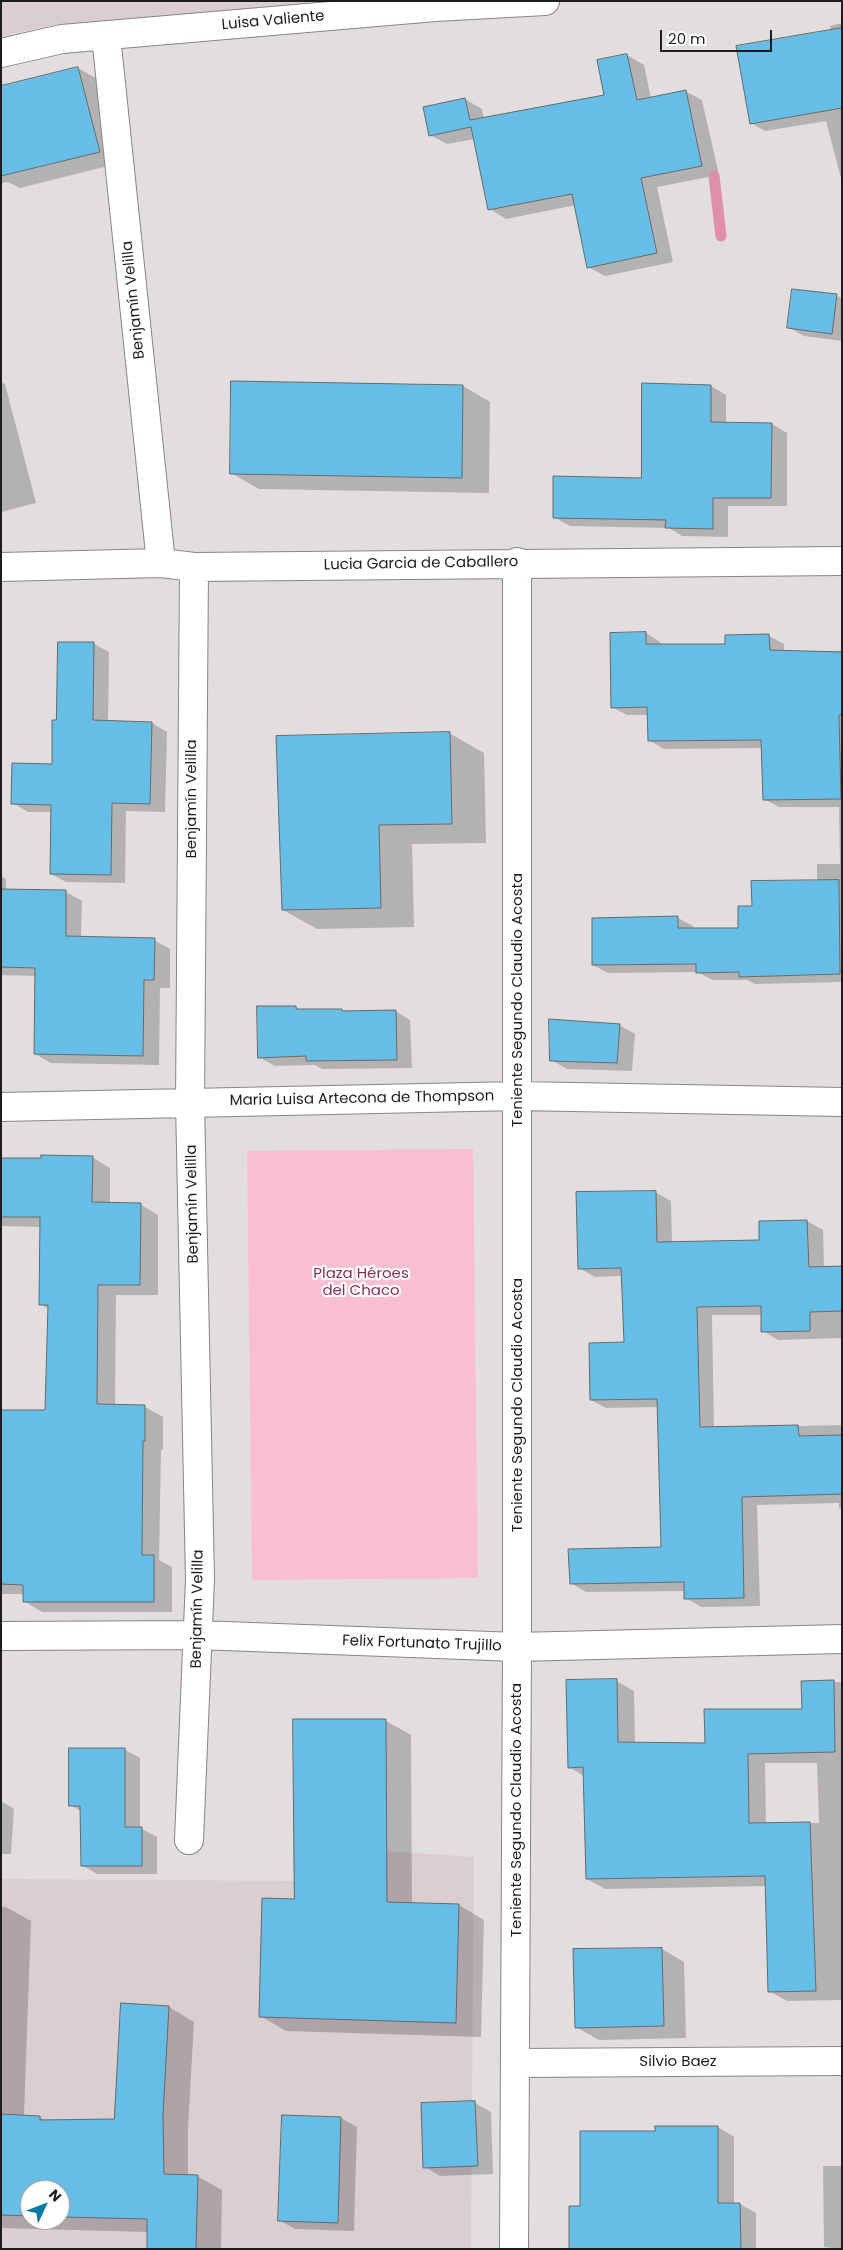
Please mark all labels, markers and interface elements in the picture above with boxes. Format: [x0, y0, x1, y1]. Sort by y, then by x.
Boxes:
street label: Luisa Valiente [221, 8, 325, 34]
scale bar [663, 20, 776, 52]
text: 20 m [668, 28, 706, 49]
street label: Benjamín Velilla [119, 240, 149, 360]
street label: Lucia Garcia de Caballero [324, 553, 518, 575]
street label: Benjamín Velilla [183, 739, 201, 859]
street label: Teniente Segundo Claudio Acosta [509, 873, 527, 1127]
street label: Maria Luisa Artecona de Thompson [230, 1088, 494, 1110]
street label: Benjamín Velilla [183, 1144, 203, 1264]
park label: Plaza Héroes del Chaco [313, 1265, 409, 1300]
street label: Teniente Segundo Claudio Acosta [509, 1278, 527, 1532]
street label: Benjamín Velilla [188, 1549, 208, 1669]
street label: Felix Fortunato Trujillo [342, 1632, 502, 1656]
street label: Teniente Segundo Claudio Acosta [508, 1683, 526, 1937]
street label: Silvio Baez [639, 2053, 717, 2071]
north arrow [20, 2180, 70, 2230]
text: N [44, 2185, 66, 2206]

